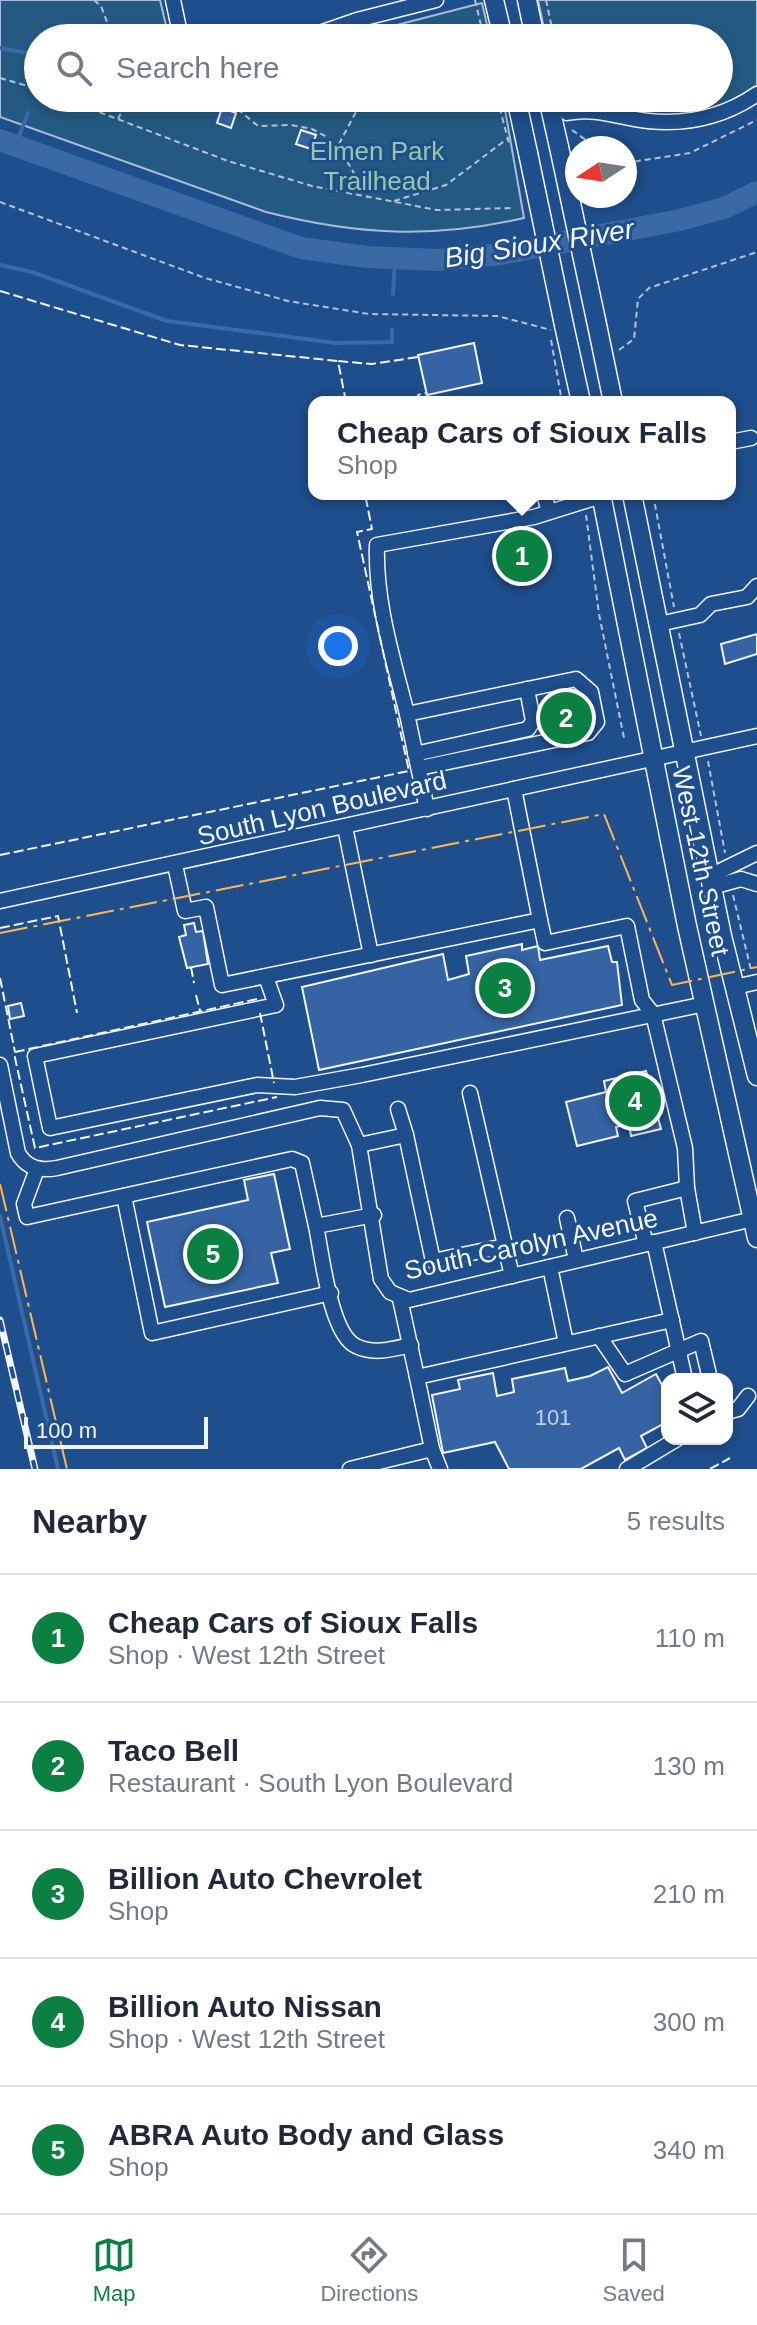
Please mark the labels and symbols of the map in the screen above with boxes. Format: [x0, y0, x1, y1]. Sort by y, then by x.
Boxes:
park label: Elmen Park Trailhead [310, 136, 445, 196]
north arrow [565, 136, 637, 208]
water label: Big Sioux River [442, 213, 638, 274]
pin: 1 [496, 526, 548, 586]
your location [318, 626, 358, 666]
pin: 2 [540, 688, 592, 748]
street label: West 12th Street [666, 763, 736, 959]
street label: South Lyon Boulevard [194, 765, 450, 851]
pin: 3 [479, 958, 531, 1018]
pin: 4 [609, 1071, 661, 1131]
street label: South Carolyn Avenue [402, 1202, 660, 1286]
pin: 5 [187, 1224, 239, 1284]
house number: 101 [535, 1405, 571, 1430]
scale bar [24, 1413, 208, 1449]

